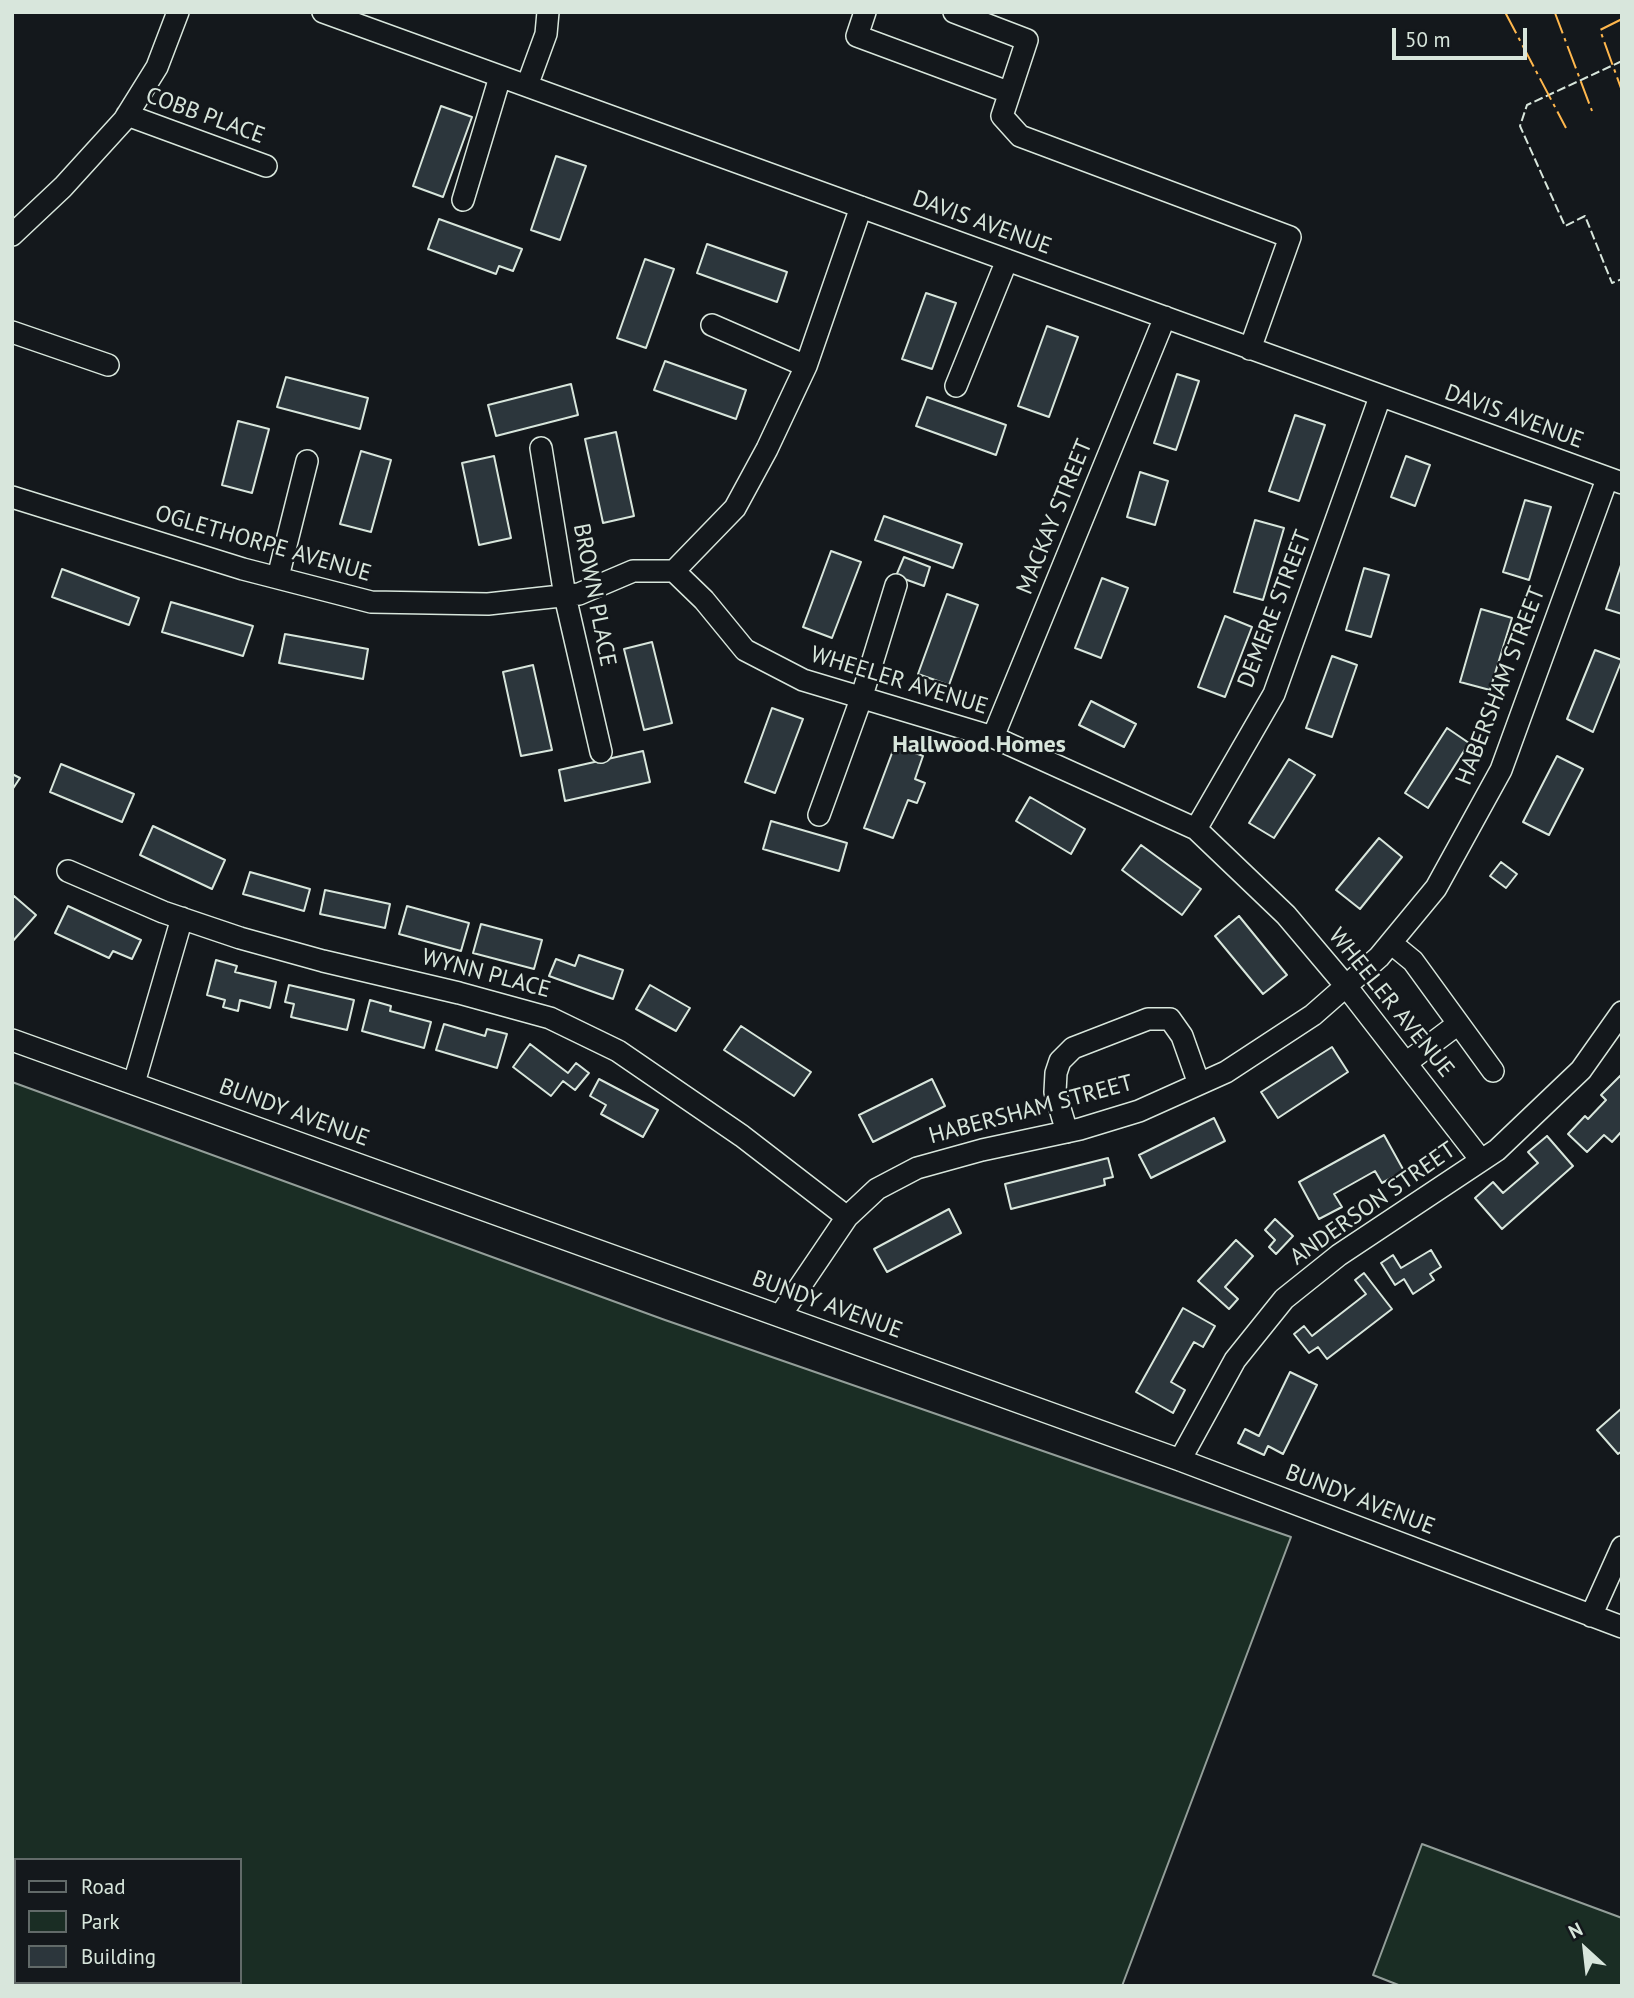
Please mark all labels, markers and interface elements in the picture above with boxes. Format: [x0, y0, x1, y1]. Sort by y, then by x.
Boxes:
scale bar [1396, 14, 1531, 58]
text: 50 m [1405, 26, 1451, 53]
street label: COBB PLACE [142, 82, 268, 150]
street label: DAVIS AVENUE [909, 185, 1055, 261]
street label: DAVIS AVENUE [1441, 379, 1587, 455]
street label: MACKAY STREET [1011, 436, 1099, 598]
street label: OGLETHORPE AVENUE [152, 500, 374, 588]
street label: BROWN PLACE [567, 521, 621, 669]
street label: DEMERE STREET [1232, 527, 1318, 691]
street label: HABERSHAM STREET [1451, 583, 1551, 789]
street label: WHEELER AVENUE [807, 641, 991, 721]
district label: Hallwood Homes [892, 731, 1066, 759]
street label: WHEELER AVENUE [1322, 923, 1460, 1083]
street label: WYNN PLACE [419, 944, 553, 1004]
street label: HABERSHAM STREET [926, 1070, 1136, 1150]
street label: BUNDY AVENUE [215, 1073, 373, 1153]
street label: ANDERSON STREET [1285, 1137, 1461, 1271]
street label: BUNDY AVENUE [748, 1265, 906, 1345]
street label: BUNDY AVENUE [1281, 1459, 1439, 1541]
legend [14, 1858, 242, 1984]
text: Road [81, 1873, 125, 1900]
text: Park [81, 1908, 120, 1935]
north arrow [1550, 1914, 1620, 1984]
text: N [1564, 1917, 1586, 1944]
text: Building [81, 1943, 156, 1970]

